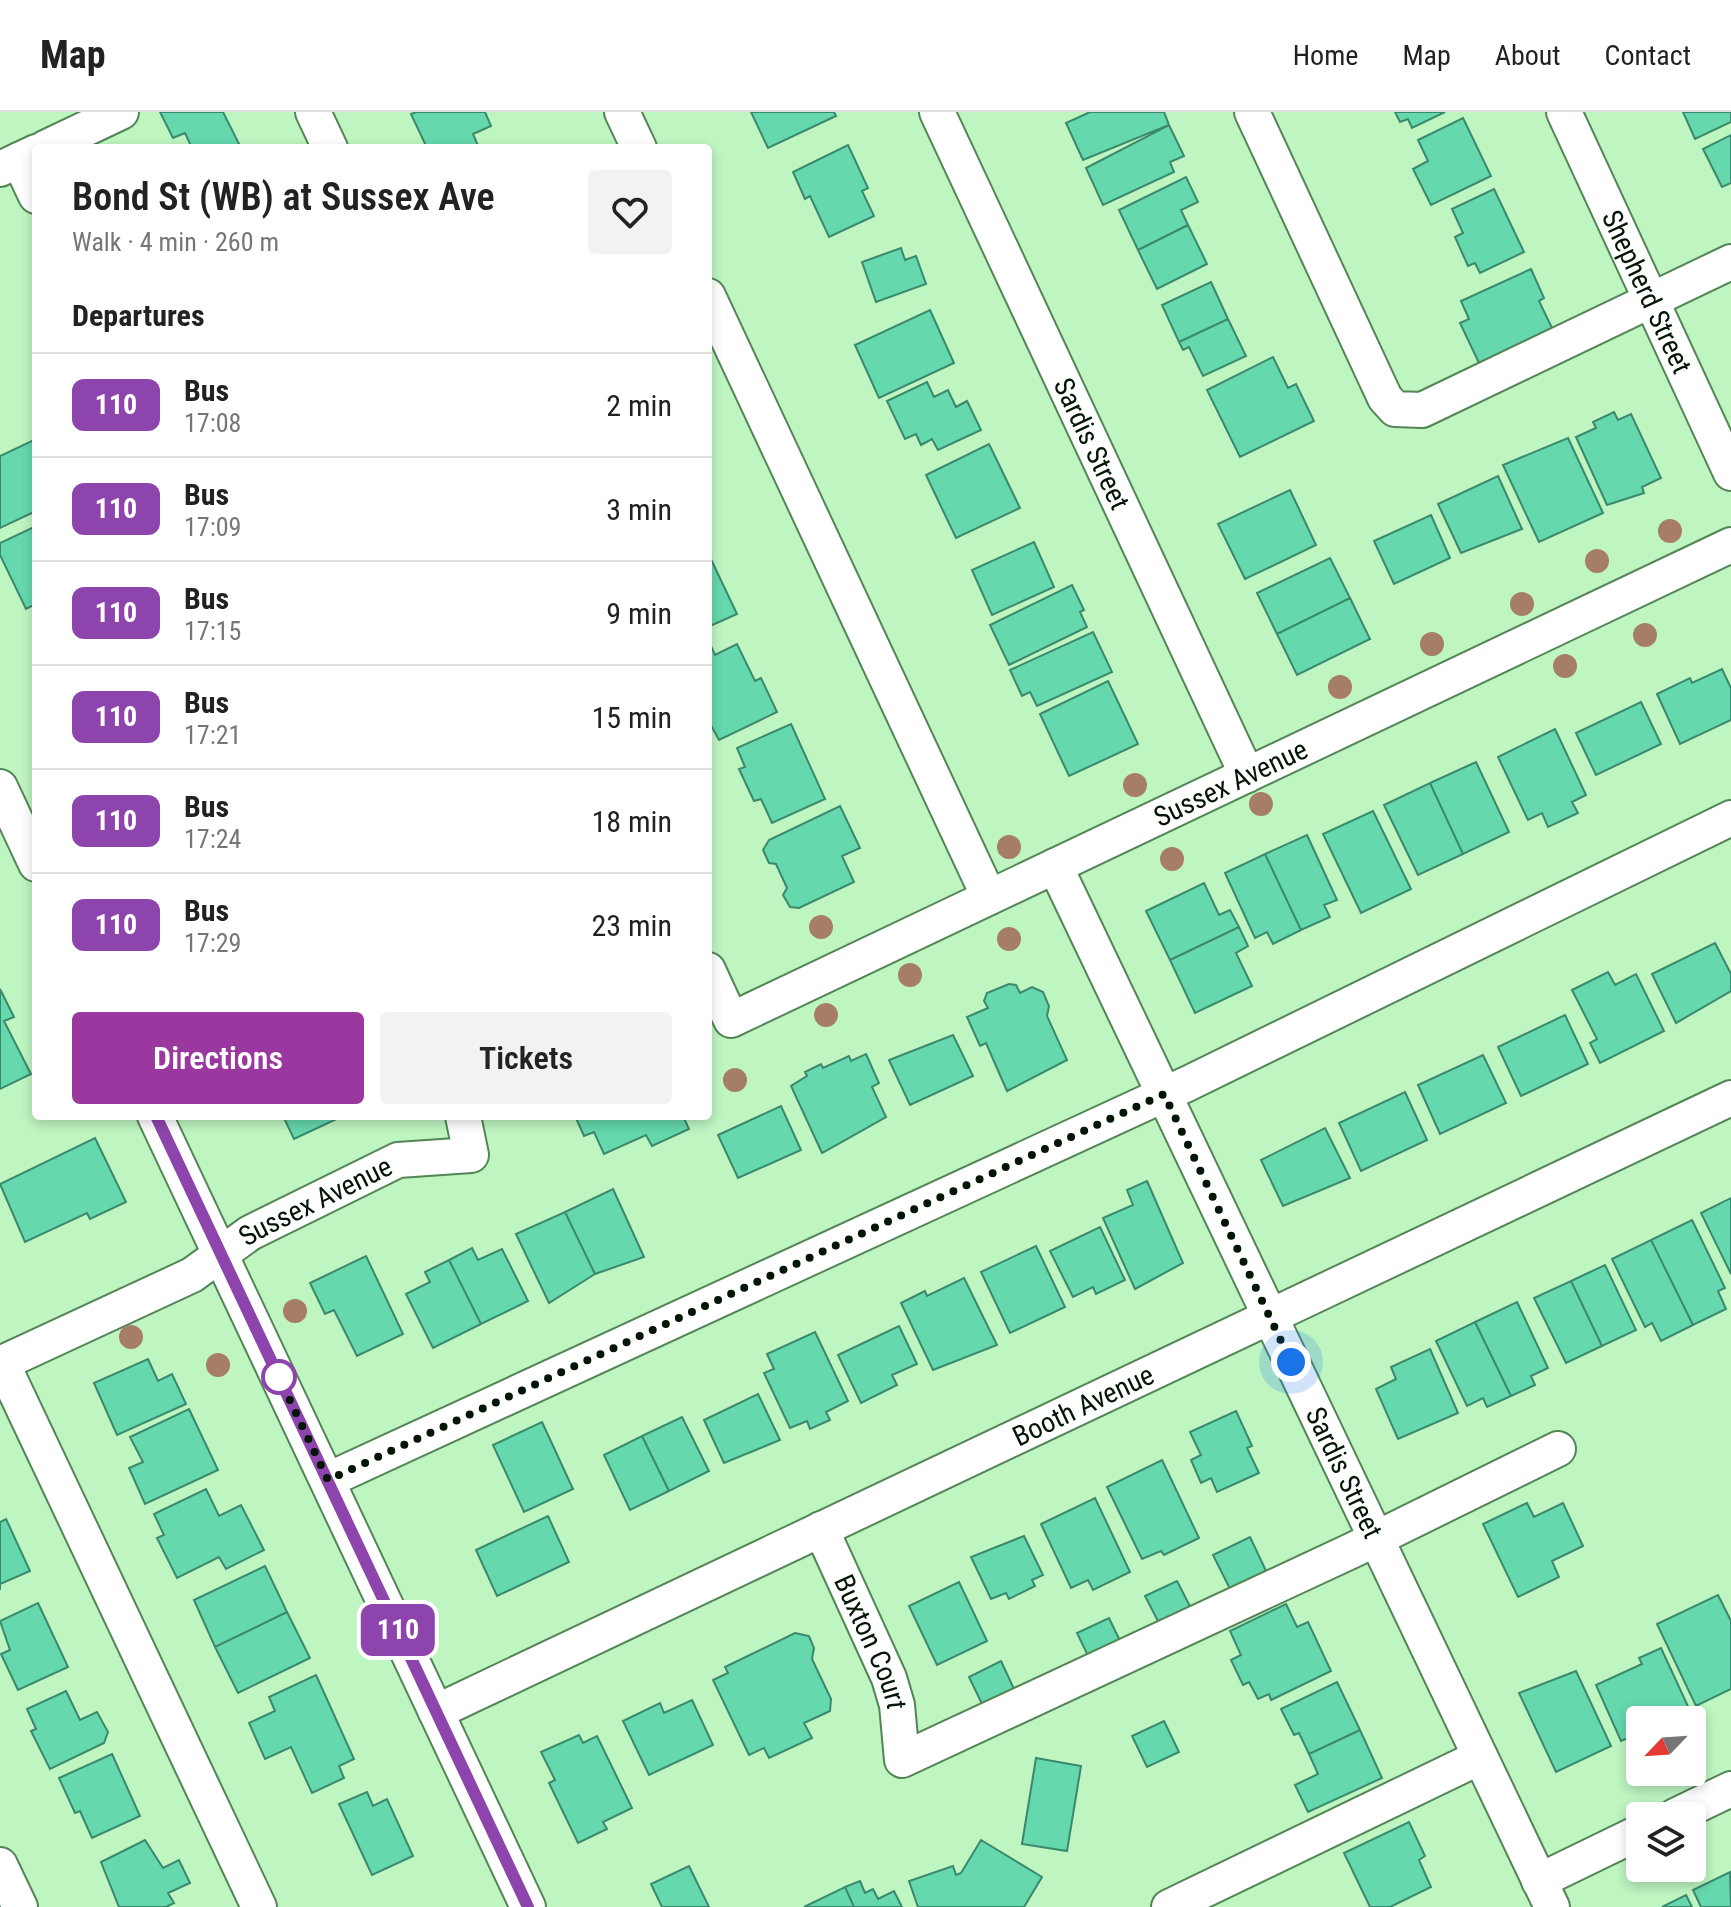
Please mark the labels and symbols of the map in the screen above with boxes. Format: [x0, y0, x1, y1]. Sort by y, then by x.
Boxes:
street label: Shepherd Street [1595, 205, 1699, 378]
street label: Sardis Street [1047, 372, 1137, 515]
street label: Sussex Avenue [1148, 732, 1313, 833]
street label: Sussex Avenue [232, 1149, 397, 1252]
your location [1271, 1342, 1311, 1382]
street label: Booth Avenue [1007, 1358, 1159, 1453]
unlabelled marker [262, 1360, 296, 1394]
street label: Sardis Street [1299, 1402, 1390, 1543]
street label: Buxton Court [828, 1569, 914, 1711]
line badge: 110 [352, 1604, 444, 1656]
north arrow [1626, 1706, 1706, 1786]

